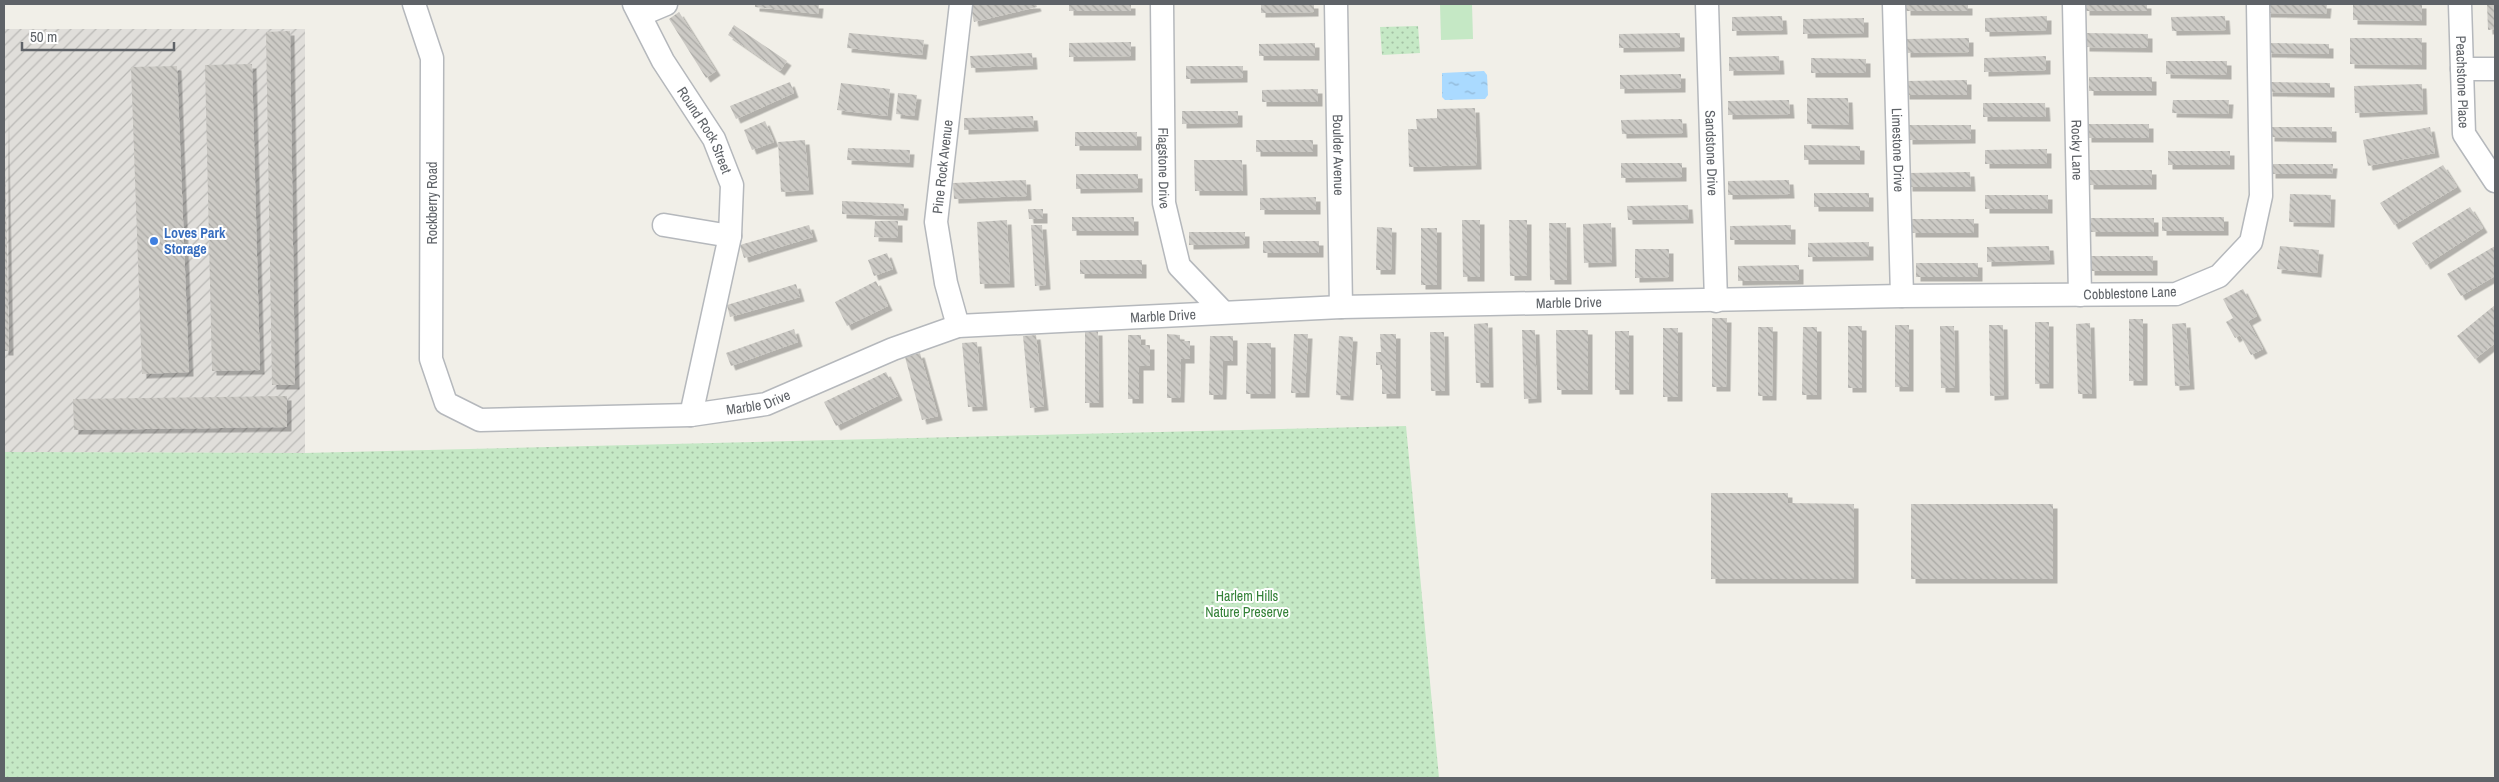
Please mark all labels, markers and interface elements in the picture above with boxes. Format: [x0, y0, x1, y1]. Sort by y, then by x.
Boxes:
scale bar [22, 20, 175, 52]
text: 50 m [30, 26, 57, 47]
street label: Peachstone Place [2452, 35, 2473, 129]
street label: Round Rock Street [673, 83, 736, 176]
street label: Limestone Drive [1888, 108, 1908, 192]
street label: Sandstone Drive [1701, 110, 1722, 196]
street label: Boulder Avenue [1329, 114, 1348, 196]
street label: Pine Rock Avenue [928, 119, 957, 215]
street label: Rocky Lane [2067, 119, 2087, 180]
street label: Flagstone Drive [1154, 127, 1174, 211]
street label: Rockberry Road [423, 162, 441, 244]
place label: Loves Park Storage [164, 224, 226, 258]
marker: Loves Park Storage [148, 235, 160, 247]
street label: Cobblestone Lane [2083, 282, 2177, 304]
street label: Marble Drive [1536, 293, 1602, 312]
street label: Marble Drive [1130, 305, 1196, 326]
street label: Marble Drive [725, 386, 793, 419]
park label: Harlem Hills Nature Preserve [1205, 587, 1289, 621]

